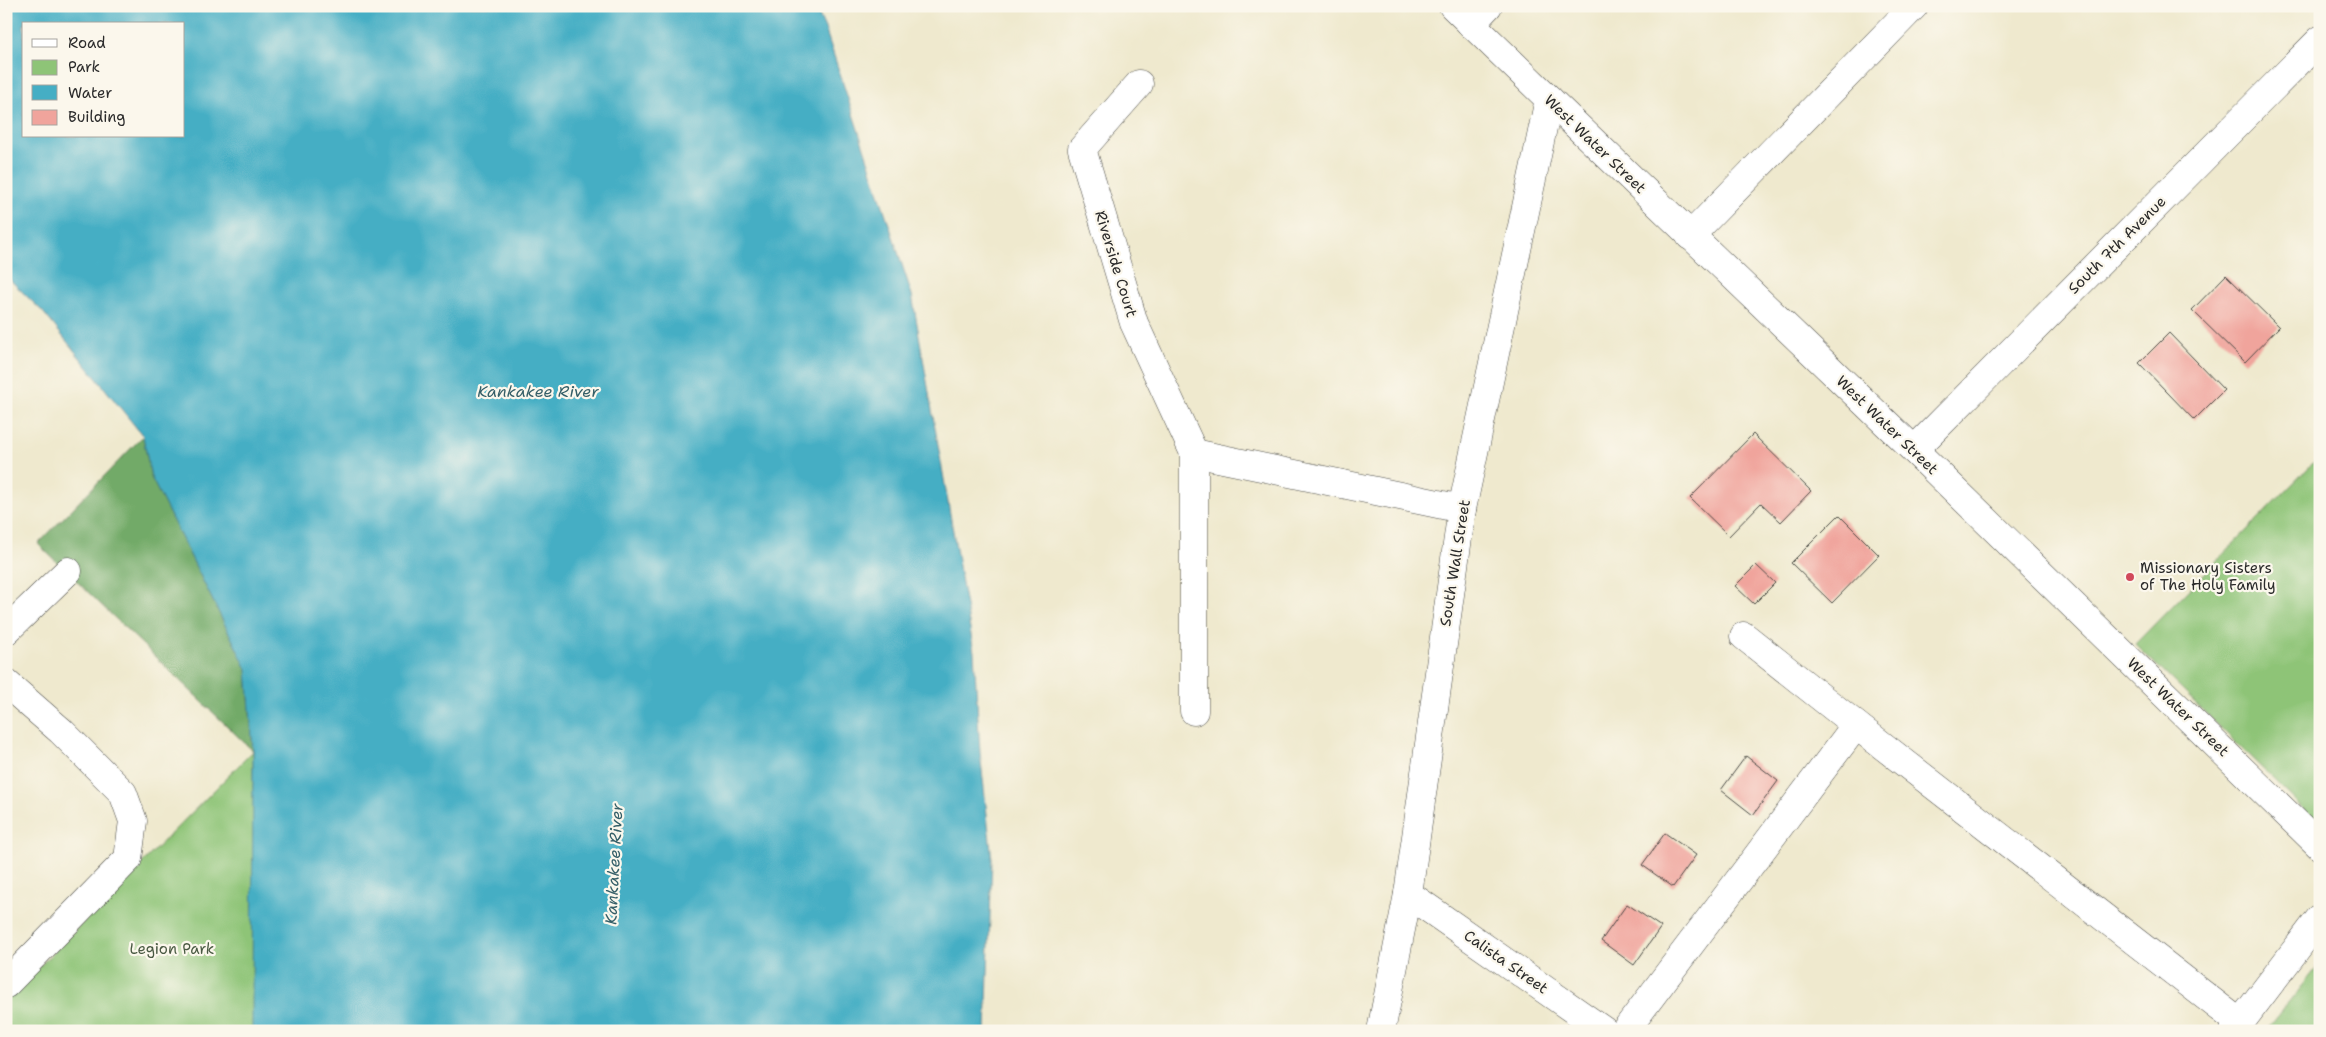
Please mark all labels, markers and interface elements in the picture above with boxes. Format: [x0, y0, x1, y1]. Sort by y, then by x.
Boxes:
legend [22, 22, 185, 138]
text: Road [68, 33, 106, 53]
text: Park [68, 57, 100, 77]
text: Water [68, 83, 112, 103]
street label: West Water Street [1540, 90, 1650, 198]
text: Building [68, 107, 125, 127]
street label: South 7th Avenue [2064, 192, 2170, 298]
street label: Riverside Court [1090, 208, 1142, 320]
street label: West Water Street [1832, 371, 1942, 479]
water label: Kankakee River [477, 381, 599, 402]
street label: South Wall Street [1435, 498, 1475, 628]
place label: Missionary Sisters of The Holy Family [2140, 558, 2276, 595]
marker: Missionary Sisters of The Holy Family [2124, 571, 2136, 583]
street label: West Water Street [2123, 653, 2233, 761]
water label: Kankakee River [600, 802, 628, 925]
street label: Calista Street [1460, 926, 1552, 998]
park label: Legion Park [130, 939, 214, 959]

